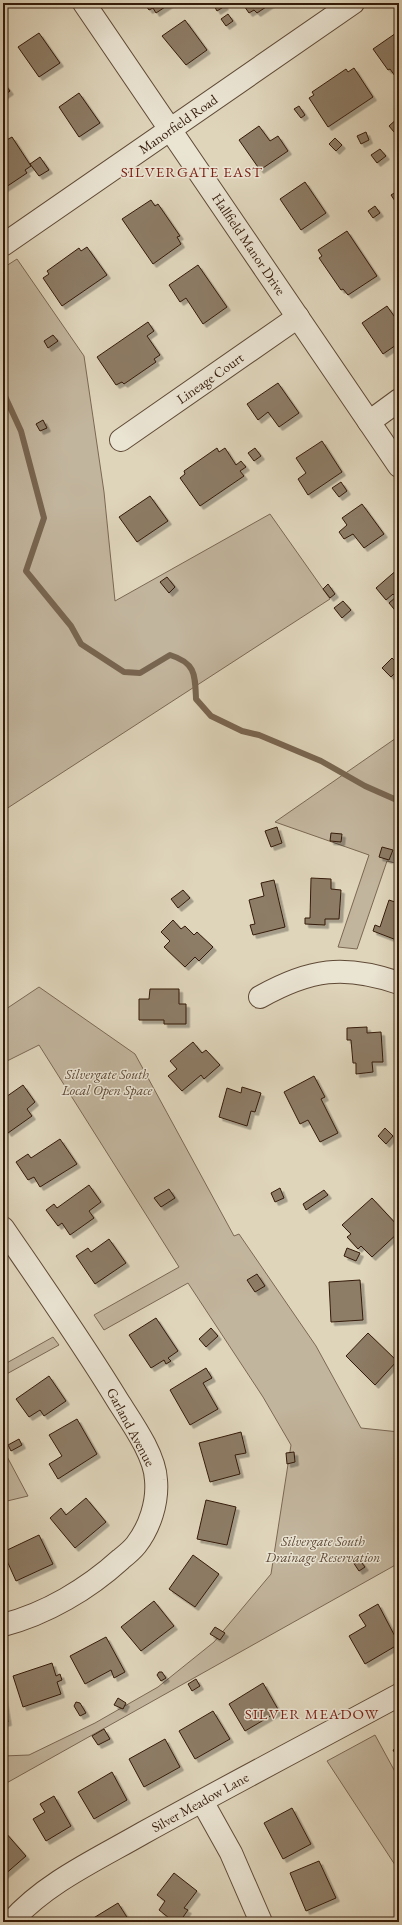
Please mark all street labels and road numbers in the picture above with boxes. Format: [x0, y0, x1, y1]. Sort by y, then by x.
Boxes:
street label: Manorfield Road [135, 90, 222, 158]
street label: Hallfield Manor Drive [208, 190, 290, 299]
street label: Lineage Court [173, 348, 247, 408]
street label: Garland Avenue [103, 1384, 160, 1470]
street label: Silver Meadow Lane [148, 1768, 252, 1836]

